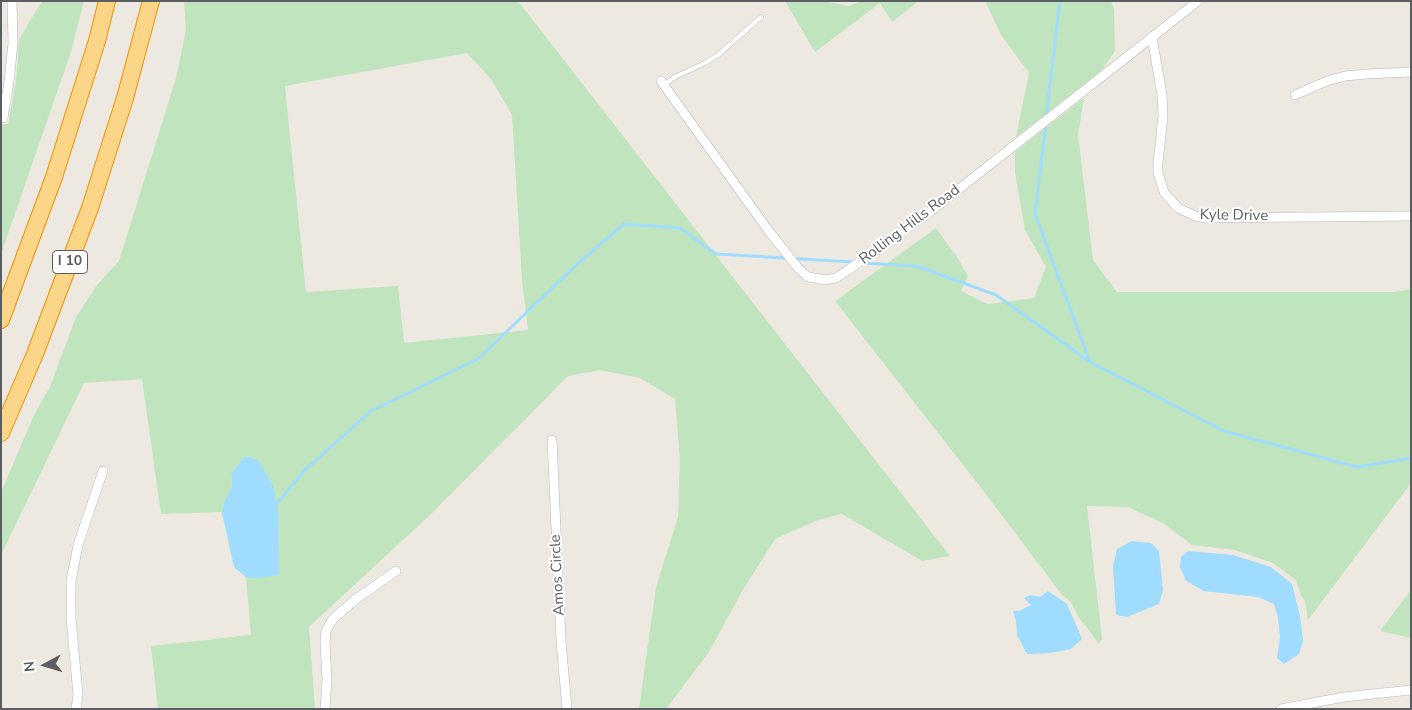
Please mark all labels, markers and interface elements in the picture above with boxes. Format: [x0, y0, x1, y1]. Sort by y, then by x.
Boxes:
street label: Rolling Hills Road [856, 181, 964, 269]
street label: Kyle Drive [1200, 206, 1268, 226]
road number: I 10 [52, 250, 88, 274]
street label: Amos Circle [547, 534, 569, 616]
north arrow [20, 640, 70, 690]
text: N [20, 660, 40, 673]

